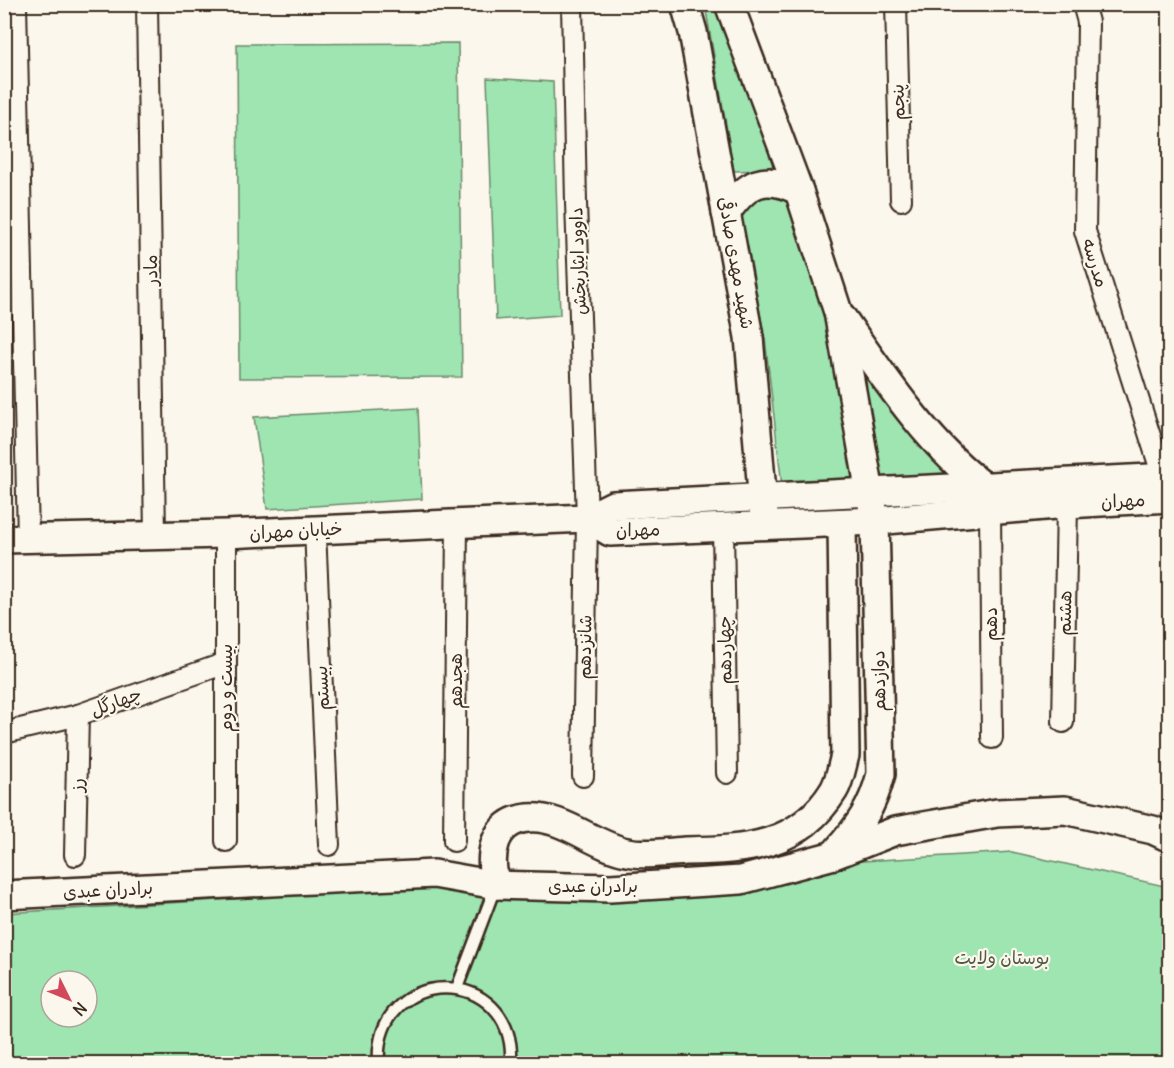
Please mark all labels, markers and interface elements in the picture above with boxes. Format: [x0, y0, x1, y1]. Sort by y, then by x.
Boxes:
street label: پنجم [885, 83, 913, 121]
street label: شهید مهدی صادقی [714, 195, 759, 331]
street label: داوود ایثاربخش [564, 207, 591, 315]
street label: مدرسه [1077, 236, 1114, 290]
street label: مادر [139, 254, 162, 288]
street label: مهران [1100, 488, 1146, 513]
street label: خیابان مهران [249, 517, 343, 544]
street label: مهران [616, 518, 660, 541]
street label: هشتم [1053, 590, 1079, 636]
street label: دهم [979, 607, 1005, 641]
street label: شانزدهم [572, 614, 600, 680]
street label: چهاردهم [712, 615, 740, 685]
street label: بیست و دوم [214, 644, 240, 732]
street label: دوازدهم [866, 650, 894, 712]
street label: هجدهم [444, 653, 470, 709]
street label: بیستم [309, 665, 337, 711]
street label: چهارگل [87, 682, 145, 722]
street label: رز [65, 778, 88, 794]
street label: برادران عبدی [548, 874, 638, 897]
street label: برادران عبدی [62, 876, 154, 903]
park label: بوستان ولایت [955, 946, 1049, 969]
north arrow [39, 969, 99, 1029]
text: N [69, 998, 91, 1020]

